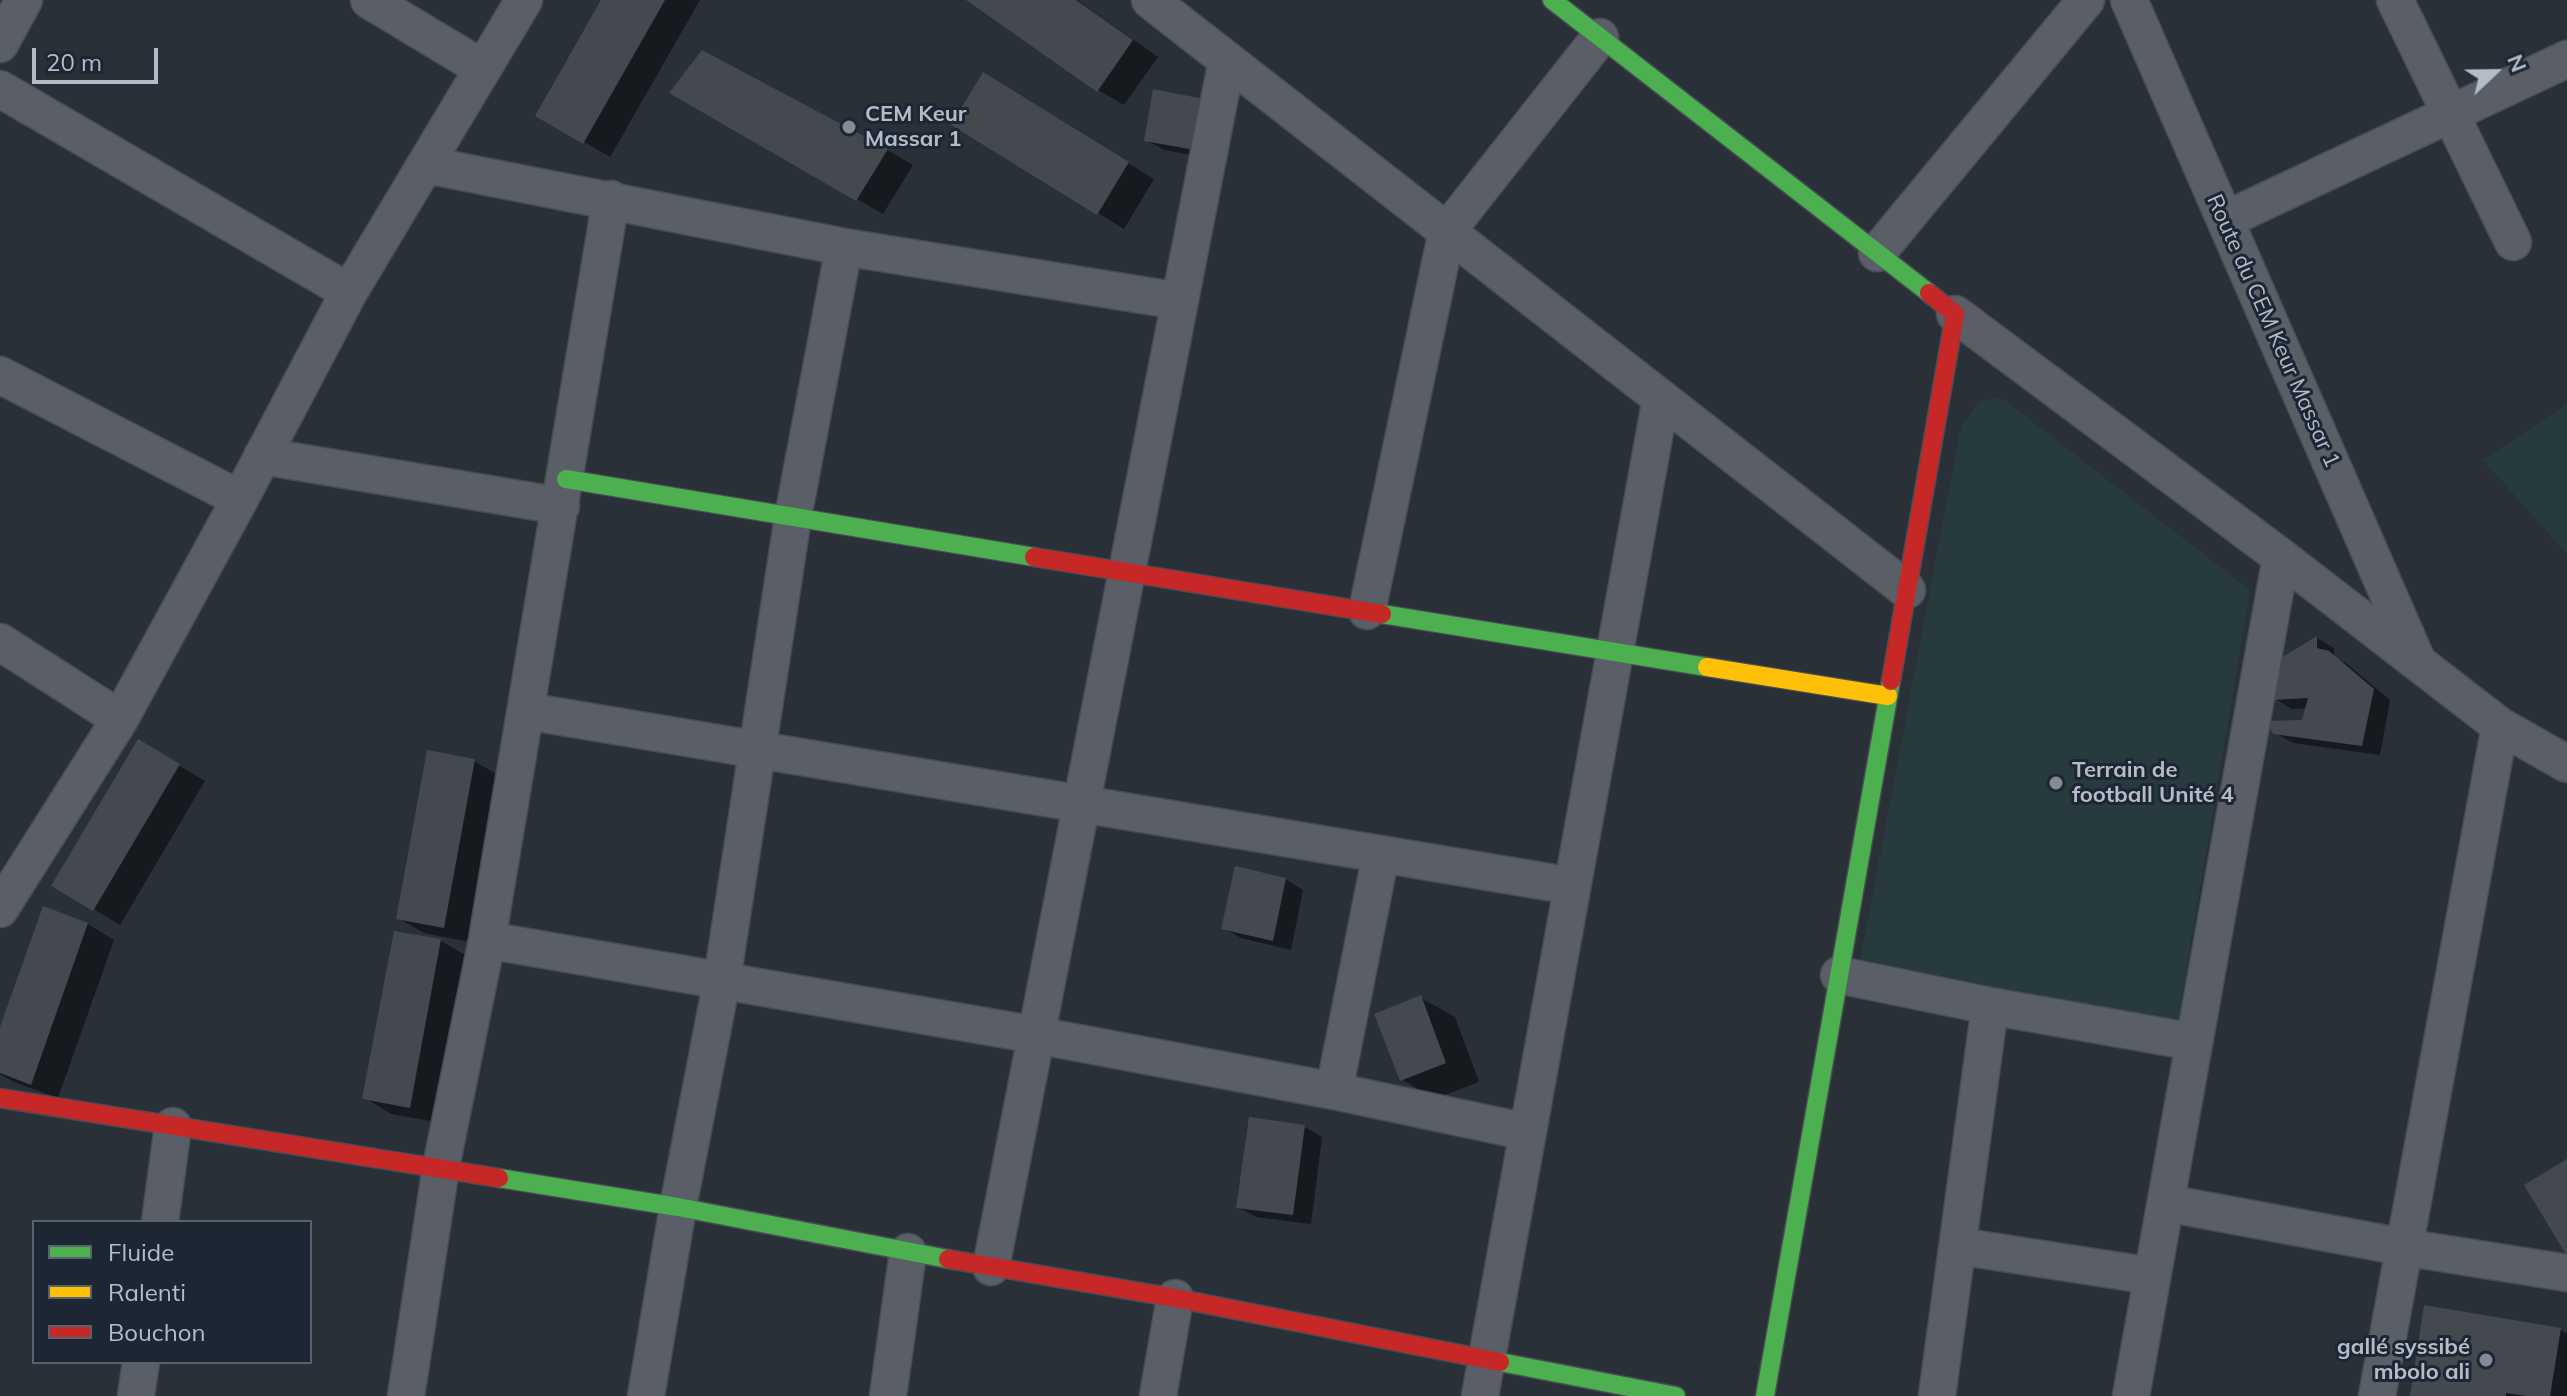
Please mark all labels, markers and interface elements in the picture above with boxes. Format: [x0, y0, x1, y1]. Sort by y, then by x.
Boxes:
scale bar [36, 32, 162, 82]
north arrow [2455, 32, 2535, 112]
text: 20 m [46, 47, 102, 77]
text: N [2501, 50, 2533, 76]
place label: CEM Keur Massar 1 [865, 101, 967, 152]
marker: CEM Keur Massar 1 [840, 118, 858, 136]
street label: Route du CEM Keur Massar 1 [2201, 190, 2345, 472]
place label: Terrain de football Unité 4 [2072, 757, 2234, 808]
marker: Terrain de football Unité 4 [2047, 774, 2065, 792]
legend [32, 1220, 312, 1364]
text: Fluide [108, 1237, 174, 1267]
text: Ralenti [108, 1277, 186, 1307]
text: Bouchon [108, 1317, 206, 1347]
place label: gallé syssibé mbolo ali [2337, 1334, 2470, 1386]
marker: gallé syssibé mbolo ali [2477, 1351, 2495, 1369]

